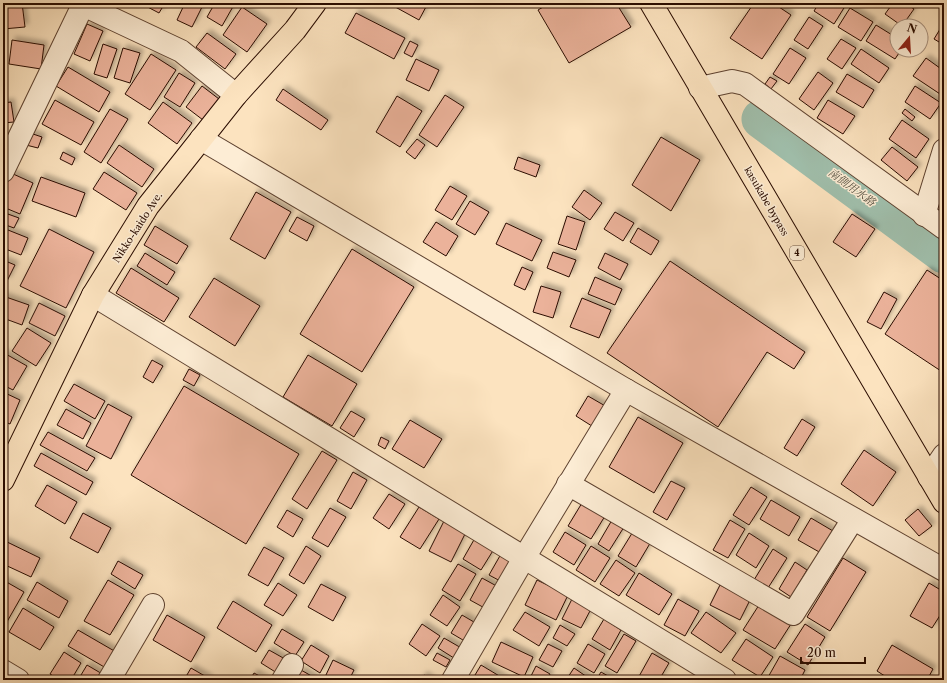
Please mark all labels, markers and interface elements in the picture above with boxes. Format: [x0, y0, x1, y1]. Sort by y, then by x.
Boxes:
north arrow [889, 18, 929, 58]
text: N [905, 20, 919, 37]
street label: kasukabe bypass [741, 164, 792, 238]
water label: 南側用水路 [826, 165, 879, 209]
street label: Nikko-kaido Ave. [110, 189, 165, 265]
road number: 4 [790, 246, 804, 260]
scale bar [801, 639, 865, 665]
text: 20 m [807, 645, 836, 660]

